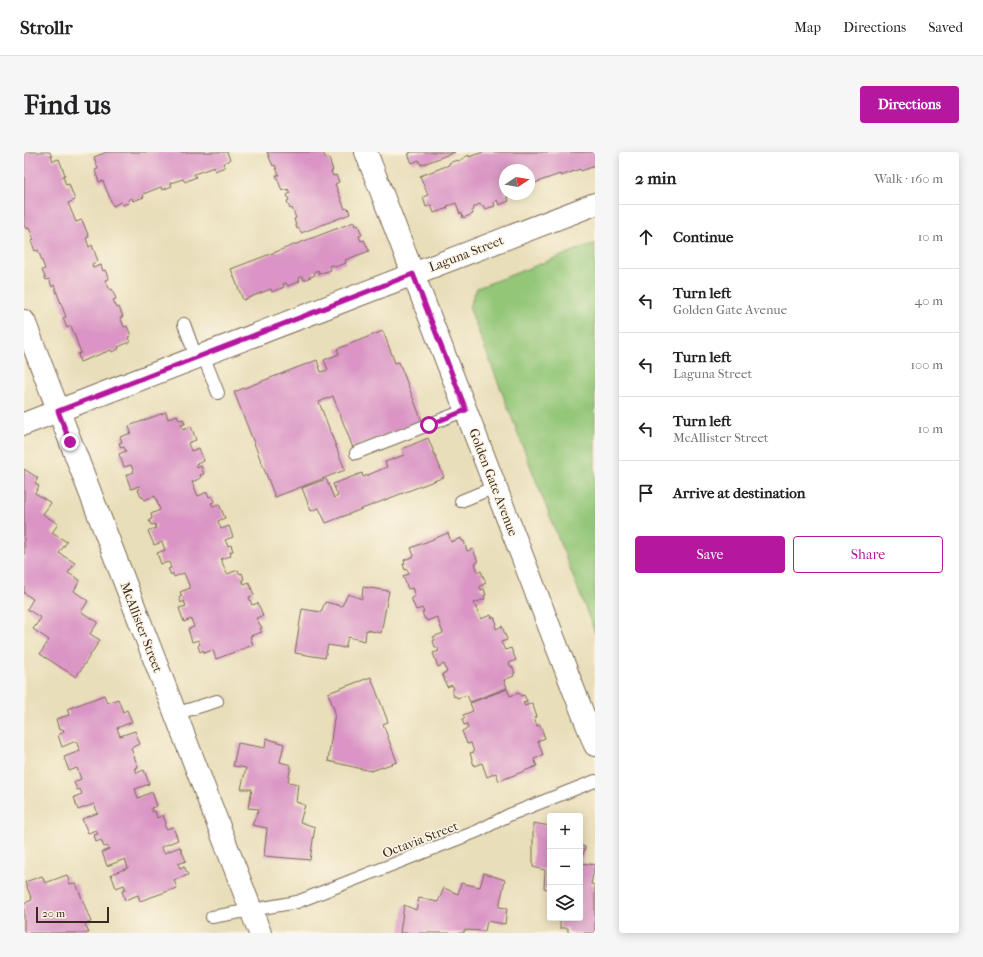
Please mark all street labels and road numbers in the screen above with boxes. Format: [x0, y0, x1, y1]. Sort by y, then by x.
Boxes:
street label: Laguna Street [427, 232, 506, 275]
street label: Golden Gate Avenue [466, 426, 521, 539]
street label: McAllister Street [117, 580, 166, 675]
street label: Octavia Street [380, 818, 461, 861]

